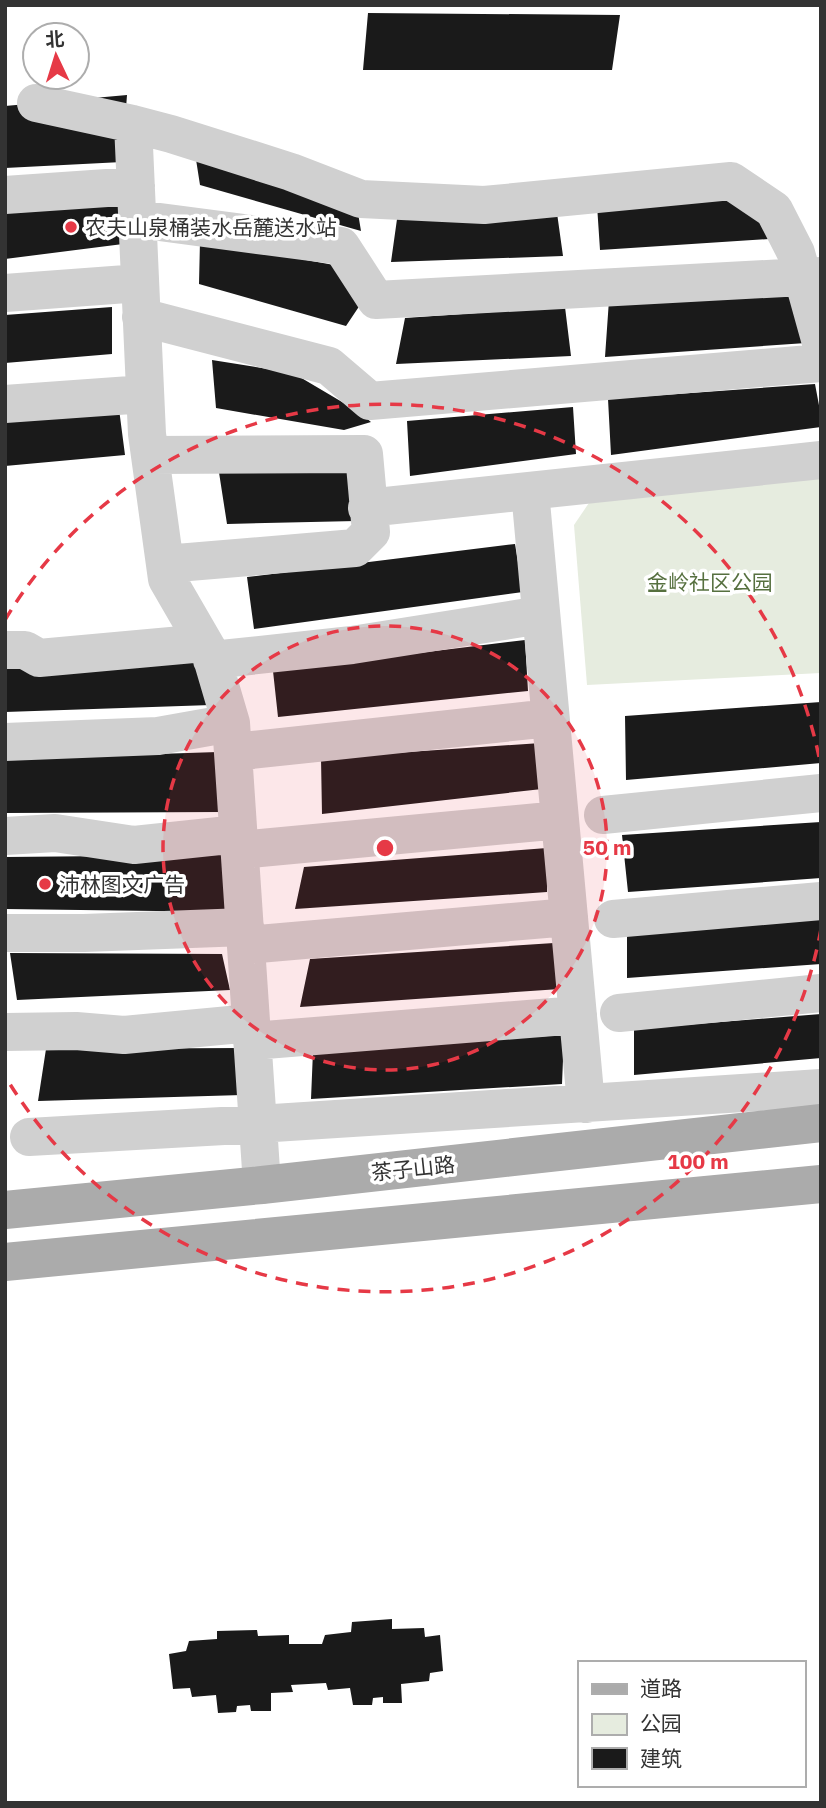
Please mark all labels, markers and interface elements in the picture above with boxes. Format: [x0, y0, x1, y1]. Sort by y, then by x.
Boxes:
north arrow [21, 21, 91, 91]
text: 北 [44, 26, 65, 52]
place label: 农夫山泉桶装水岳麓送水站 [85, 213, 337, 241]
marker: 农夫山泉桶装水岳麓送水站 [63, 219, 79, 235]
park label: 金岭社区公园 [647, 568, 773, 596]
text: 50 m [583, 833, 631, 861]
centre of rings [373, 836, 397, 860]
place label: 沛林图文广告 [59, 870, 185, 898]
marker: 沛林图文广告 [37, 876, 53, 892]
text: 100 m [667, 1147, 729, 1175]
street label: 茶子山路 [370, 1150, 456, 1186]
legend [578, 1661, 805, 1787]
text: 道路 [640, 1674, 682, 1702]
text: 公园 [640, 1709, 682, 1737]
text: 建筑 [640, 1744, 682, 1772]

